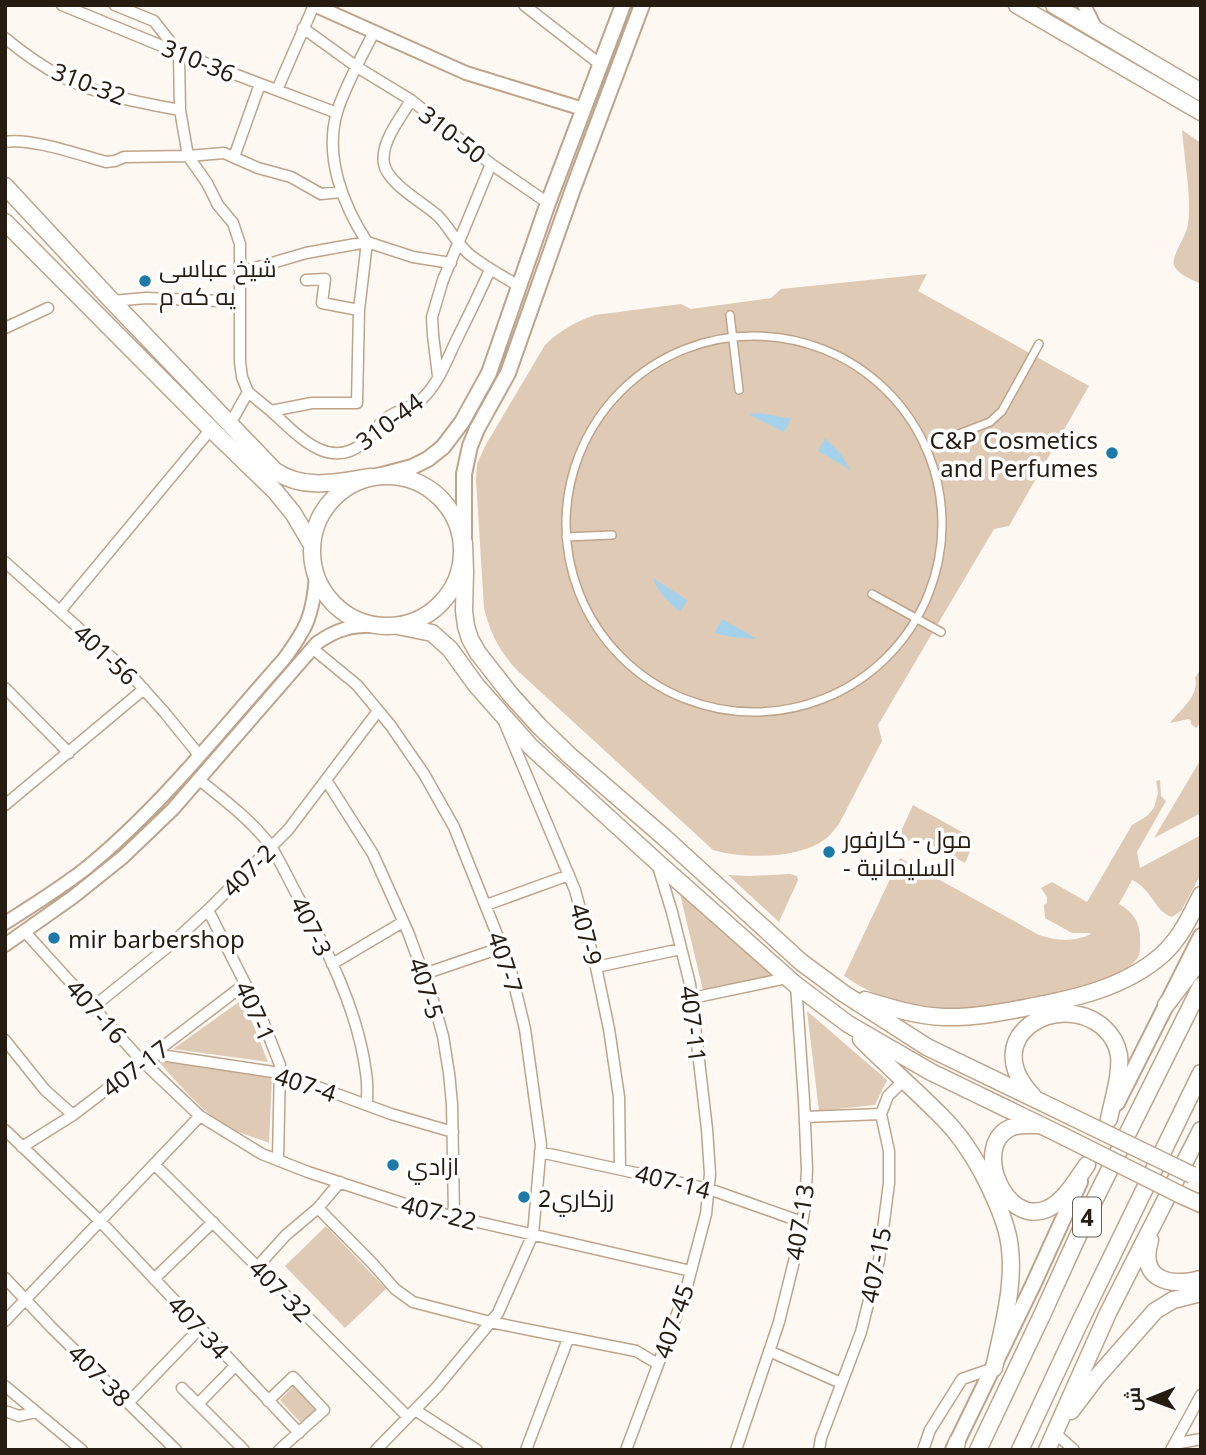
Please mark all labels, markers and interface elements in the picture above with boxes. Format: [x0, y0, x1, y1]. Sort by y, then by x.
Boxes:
street label: 310-36 [157, 30, 241, 90]
street label: 310-32 [47, 54, 131, 112]
street label: 310-50 [413, 97, 493, 171]
place label: شیخ عباسی یه که م [159, 251, 277, 313]
marker: شیخ عباسی یه که م [137, 273, 153, 289]
street label: 310-44 [349, 385, 430, 457]
place label: C&P Cosmetics and Perfumes [929, 423, 1098, 484]
marker: C&P Cosmetics and Perfumes [1104, 445, 1120, 461]
street label: 401-56 [67, 616, 145, 692]
place label: مول - كارفور - السليمانية [841, 822, 972, 883]
street label: 407-2 [214, 836, 282, 904]
marker: مول - كارفور - السليمانية [821, 844, 837, 860]
street label: 407-3 [283, 891, 341, 961]
street label: 407-9 [563, 899, 611, 969]
place label: mir barbershop [68, 922, 245, 955]
street label: 407-7 [481, 927, 531, 997]
marker: mir barbershop [46, 930, 62, 946]
street label: 407-5 [402, 953, 452, 1023]
street label: 407-16 [59, 972, 135, 1050]
street label: 407-1 [228, 976, 284, 1046]
street label: 407-11 [673, 984, 715, 1064]
street label: 407-17 [95, 1032, 175, 1104]
street label: 407-4 [271, 1059, 341, 1109]
place label: ازادي [407, 1149, 459, 1185]
street label: 407-14 [632, 1156, 714, 1206]
marker: ازادي [385, 1157, 401, 1173]
place label: رزكاري2 [538, 1181, 614, 1217]
street label: 407-13 [777, 1182, 821, 1262]
street label: 407-22 [398, 1187, 480, 1237]
marker: رزكاري2 [516, 1189, 532, 1205]
road number: 4 [1073, 1198, 1101, 1236]
street label: 407-15 [852, 1224, 898, 1306]
street label: 407-32 [242, 1251, 320, 1329]
street label: 407-45 [645, 1280, 701, 1362]
street label: 407-34 [161, 1288, 237, 1366]
street label: 407-38 [61, 1336, 139, 1414]
north arrow [1115, 1364, 1185, 1434]
text: ش [1120, 1387, 1146, 1412]

